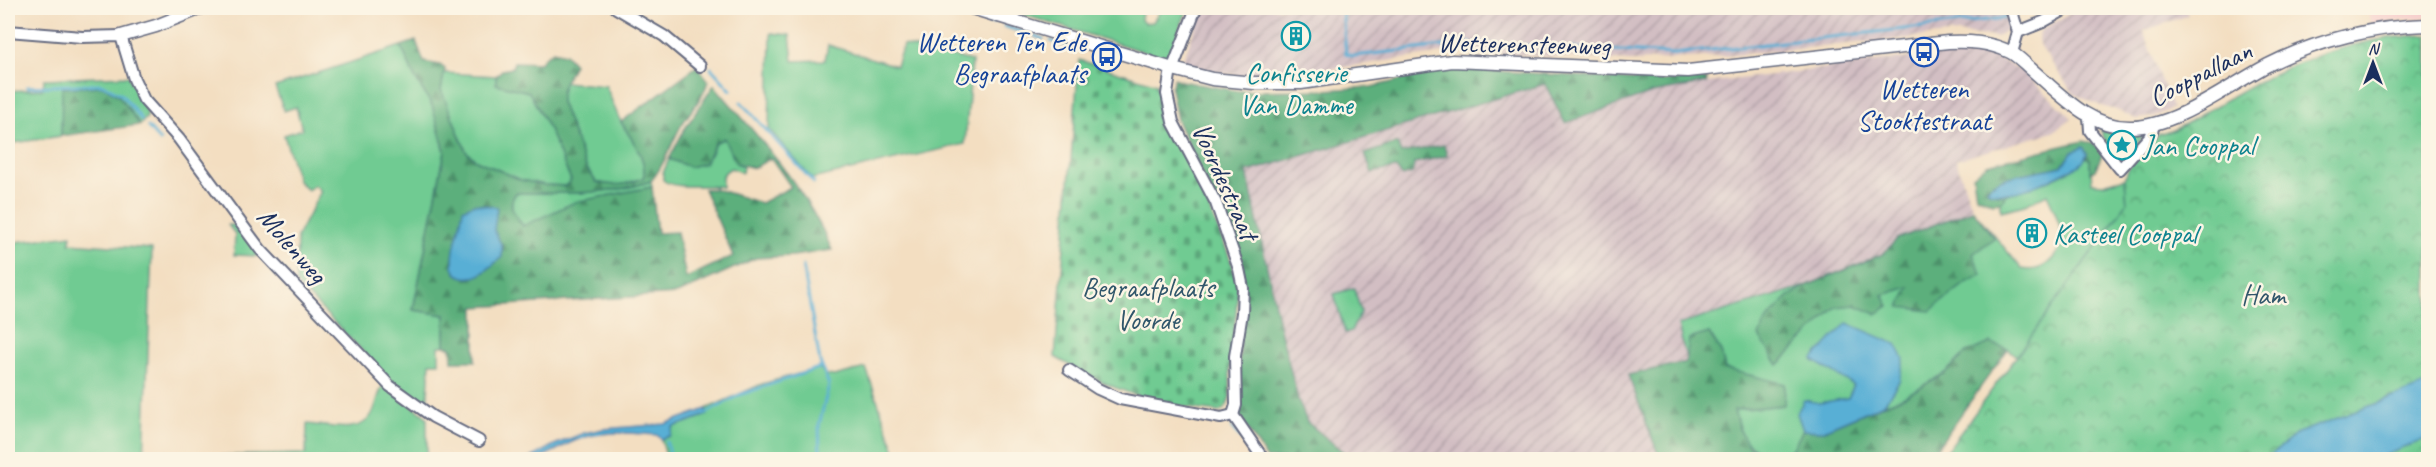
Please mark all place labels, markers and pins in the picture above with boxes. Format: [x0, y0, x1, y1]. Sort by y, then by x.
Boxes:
building icon: Confisserie Van Damme [1280, 20, 1312, 52]
place label: Wetteren Ten Ede Begraafplaats [917, 24, 1088, 91]
bus stop icon: Wetteren Stooktestraat [1908, 36, 1940, 68]
bus stop icon: Wetteren Ten Ede Begraafplaats [1091, 41, 1123, 73]
place label: Confisserie Van Damme [1239, 55, 1355, 122]
place label: Wetteren Stooktestraat [1857, 71, 1993, 138]
place label: Jan Cooppal [2141, 128, 2260, 163]
place icon: Jan Cooppal [2106, 129, 2138, 161]
place label: Kasteel Cooppal [2053, 216, 2202, 251]
building icon: Kasteel Cooppal [2016, 217, 2048, 249]

